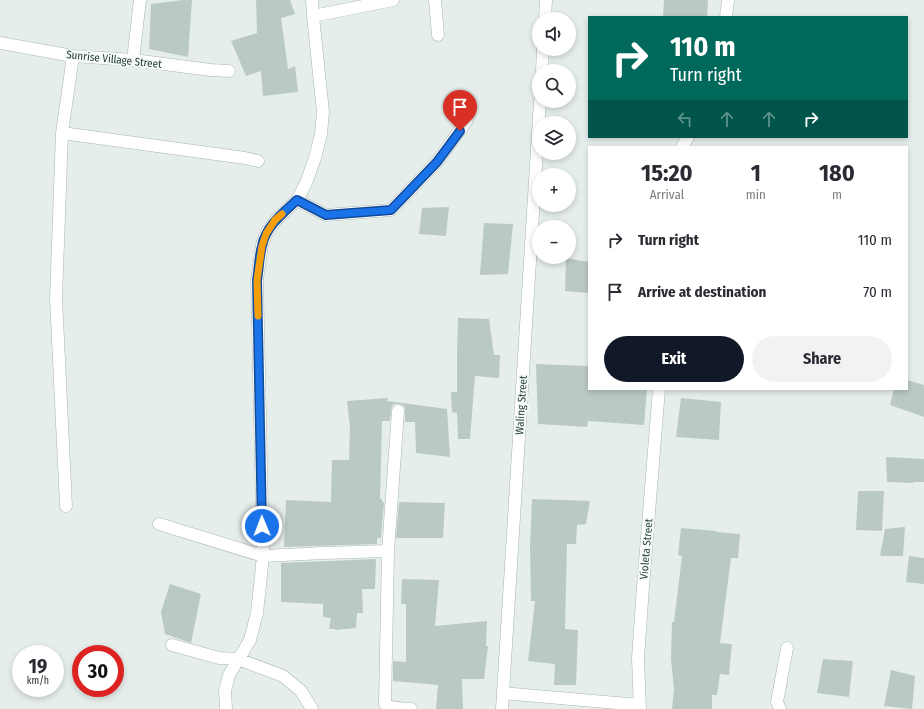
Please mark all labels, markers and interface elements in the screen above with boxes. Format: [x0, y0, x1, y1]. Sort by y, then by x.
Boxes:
map controls [532, 12, 576, 264]
button: sound [532, 12, 576, 56]
text: 110 m [670, 30, 736, 63]
icon: right [604, 32, 656, 84]
street label: Sunrise Village Street [66, 48, 163, 71]
button: search [532, 64, 576, 108]
text: Turn right [670, 64, 742, 86]
pin [443, 90, 477, 131]
icon: arrive [449, 96, 471, 118]
icon: left [674, 108, 696, 130]
icon: ahead [716, 108, 738, 130]
icon: ahead [758, 108, 780, 130]
icon: right [800, 108, 822, 130]
button: layers [532, 116, 576, 160]
text: 15:20 [641, 159, 693, 187]
text: 1 [751, 159, 761, 187]
text: 180 [819, 159, 855, 187]
button: + [532, 168, 576, 212]
text: Arrival [650, 187, 684, 202]
text: min [746, 187, 766, 202]
text: m [832, 187, 842, 202]
button: − [532, 220, 576, 264]
icon: right [604, 229, 626, 251]
text: Turn right [638, 231, 699, 249]
text: 110 m [858, 231, 892, 249]
icon: arrive [604, 281, 626, 303]
text: Arrive at destination [638, 283, 766, 301]
text: 70 m [863, 283, 892, 301]
button: Exit [604, 336, 744, 382]
button: Share [752, 336, 892, 382]
street label: Waling Street [513, 375, 530, 435]
position arrow [241, 505, 283, 547]
street label: Violeta Street [637, 518, 656, 580]
speed limit sign: 30 [72, 645, 124, 697]
text: 19 [29, 654, 47, 678]
text: km/h [27, 675, 49, 687]

